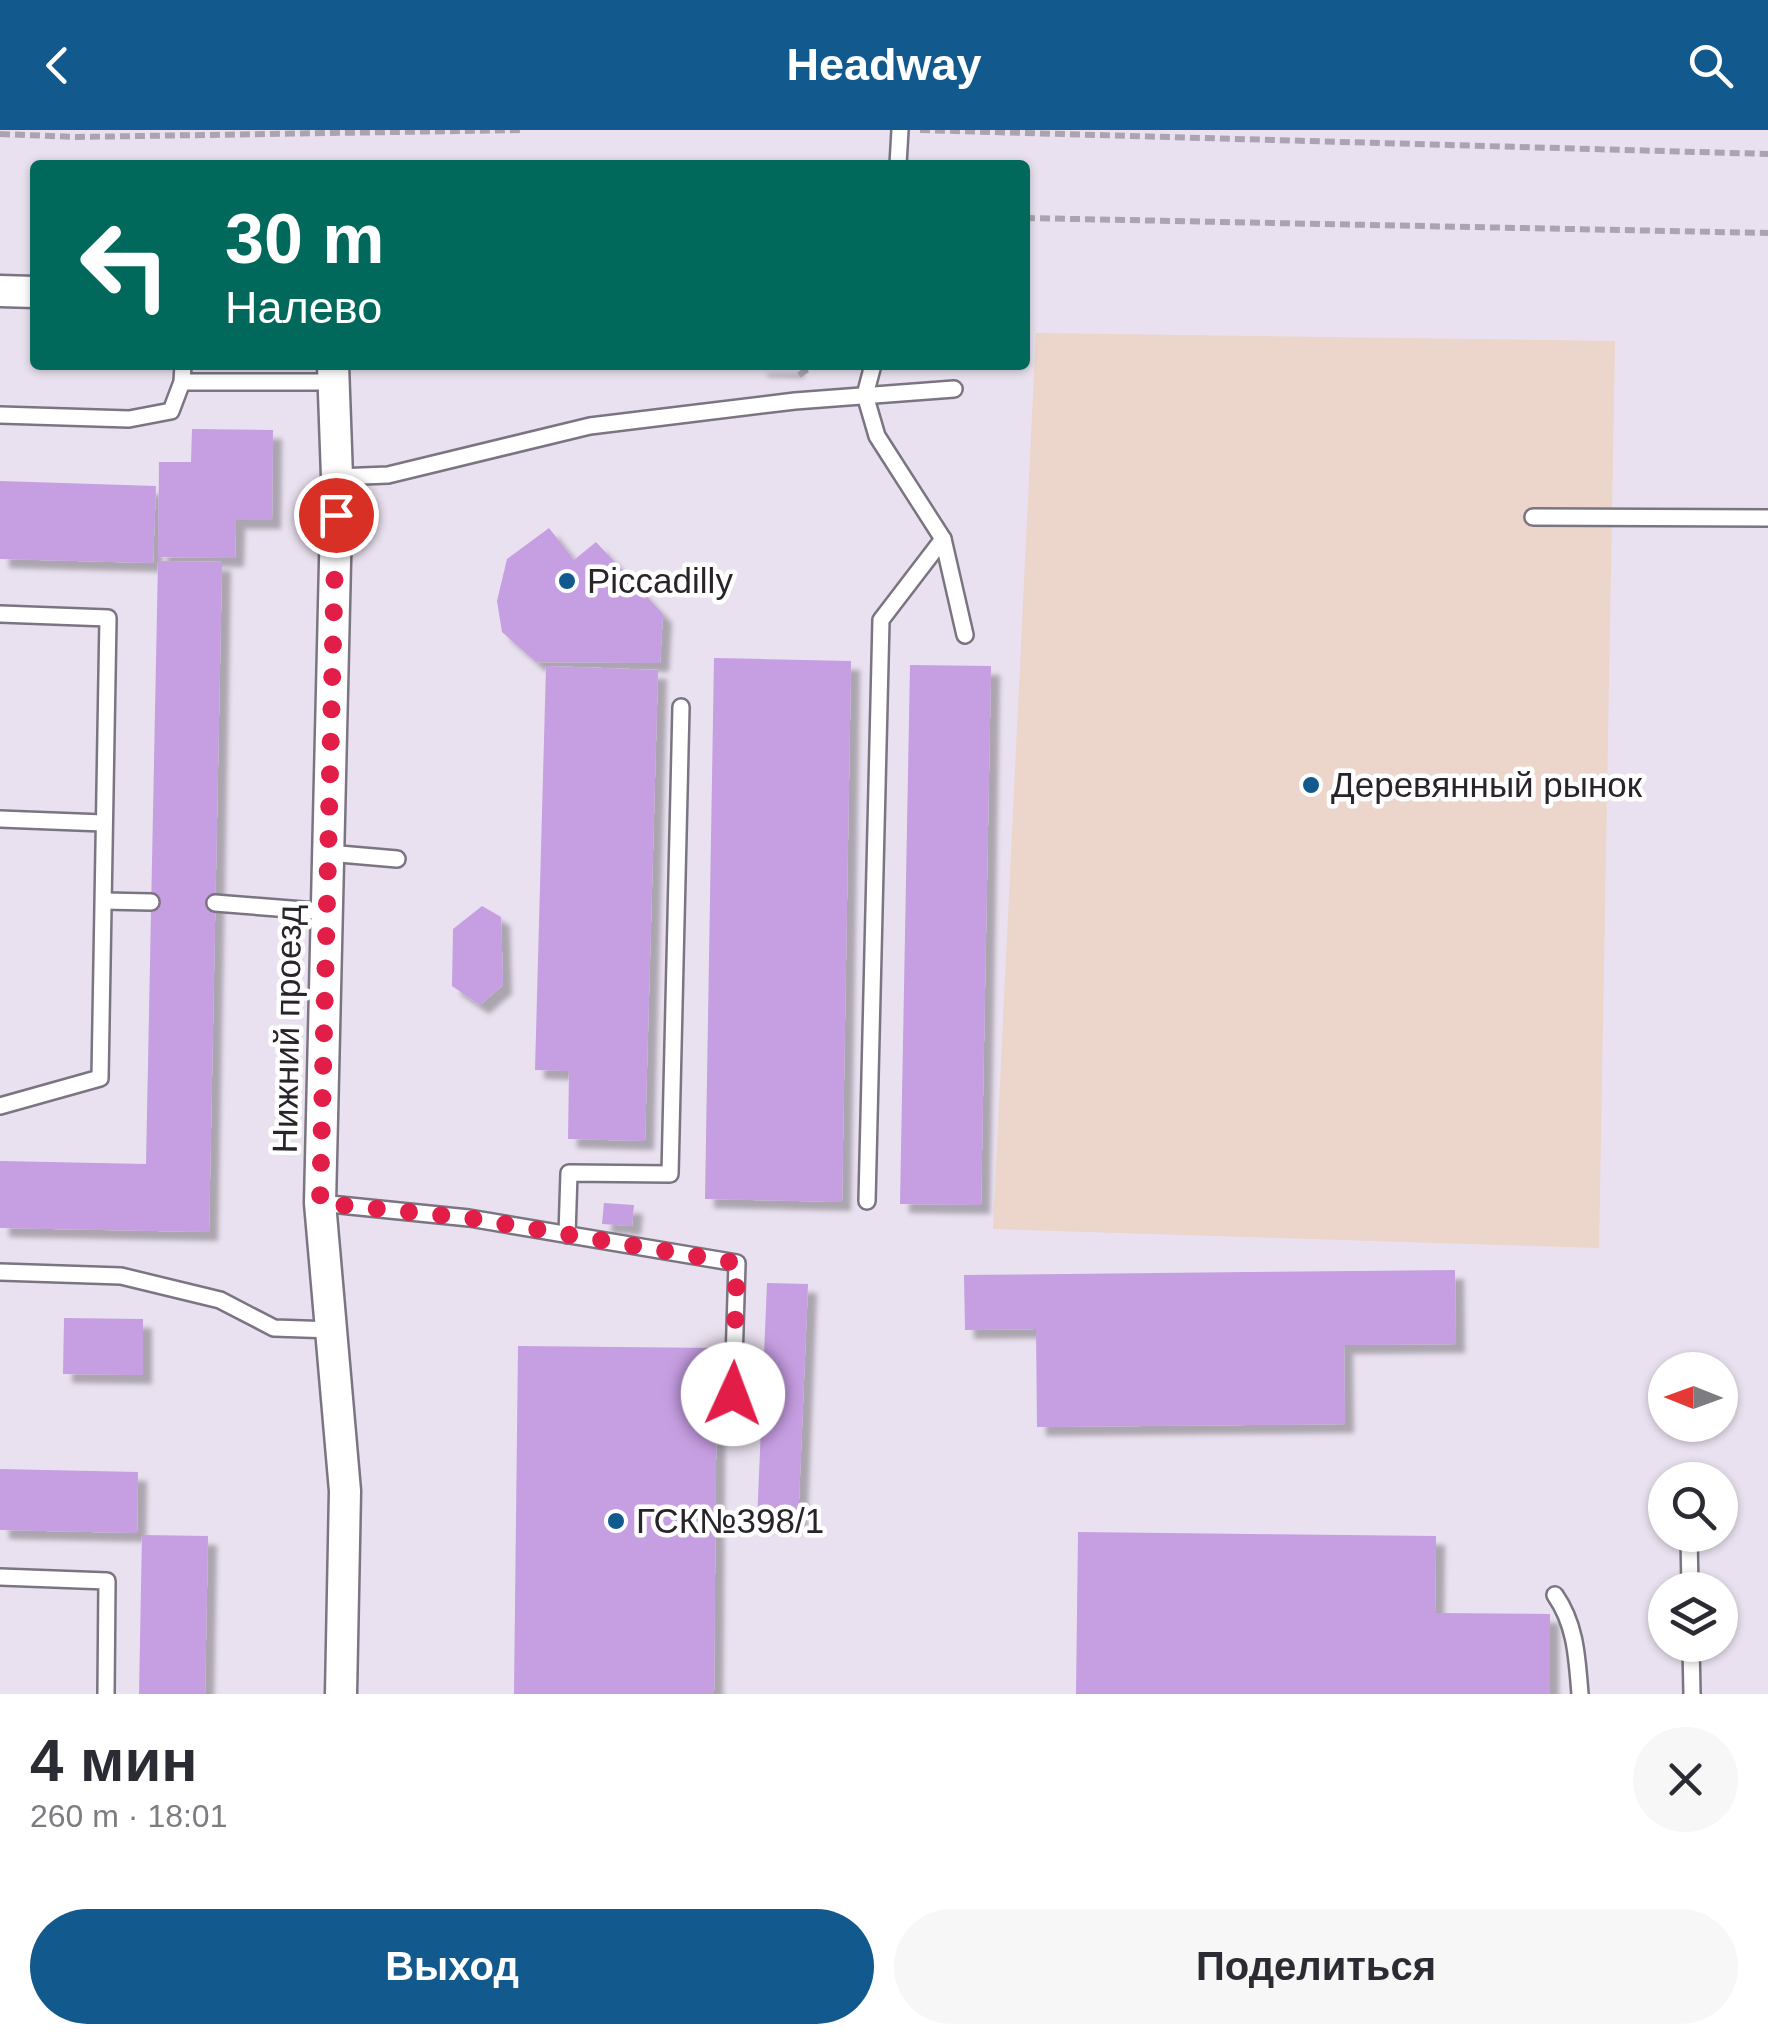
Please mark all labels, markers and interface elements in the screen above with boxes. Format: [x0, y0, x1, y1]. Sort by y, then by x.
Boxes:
icon: back [30, 38, 85, 93]
icon: search [1683, 38, 1738, 93]
text: Headway [786, 39, 982, 90]
icon: left [60, 200, 190, 330]
text: 30 m [225, 200, 385, 278]
text: Налево [225, 282, 382, 333]
pin [294, 473, 379, 558]
icon: arrive [309, 488, 364, 543]
place label: Piccadilly [587, 561, 733, 600]
marker: Piccadilly [556, 570, 578, 592]
place label: Деревянный рынок [1331, 765, 1643, 804]
marker: Деревянный рынок [1300, 774, 1322, 796]
street label: Нижний проезд [265, 904, 308, 1154]
position arrow [681, 1342, 785, 1446]
north arrow [1648, 1352, 1738, 1442]
map controls [1648, 1352, 1738, 1662]
button: search [1648, 1462, 1738, 1552]
place label: ГСК№398/1 [636, 1501, 824, 1540]
marker: ГСК№398/1 [605, 1510, 627, 1532]
button: layers [1648, 1572, 1738, 1662]
text: 4 мин [30, 1727, 198, 1794]
button: close [1633, 1727, 1738, 1832]
text: 260 m · 18:01 [30, 1798, 227, 1834]
button: Выход [30, 1909, 874, 2024]
button: Поделиться [894, 1909, 1738, 2024]

